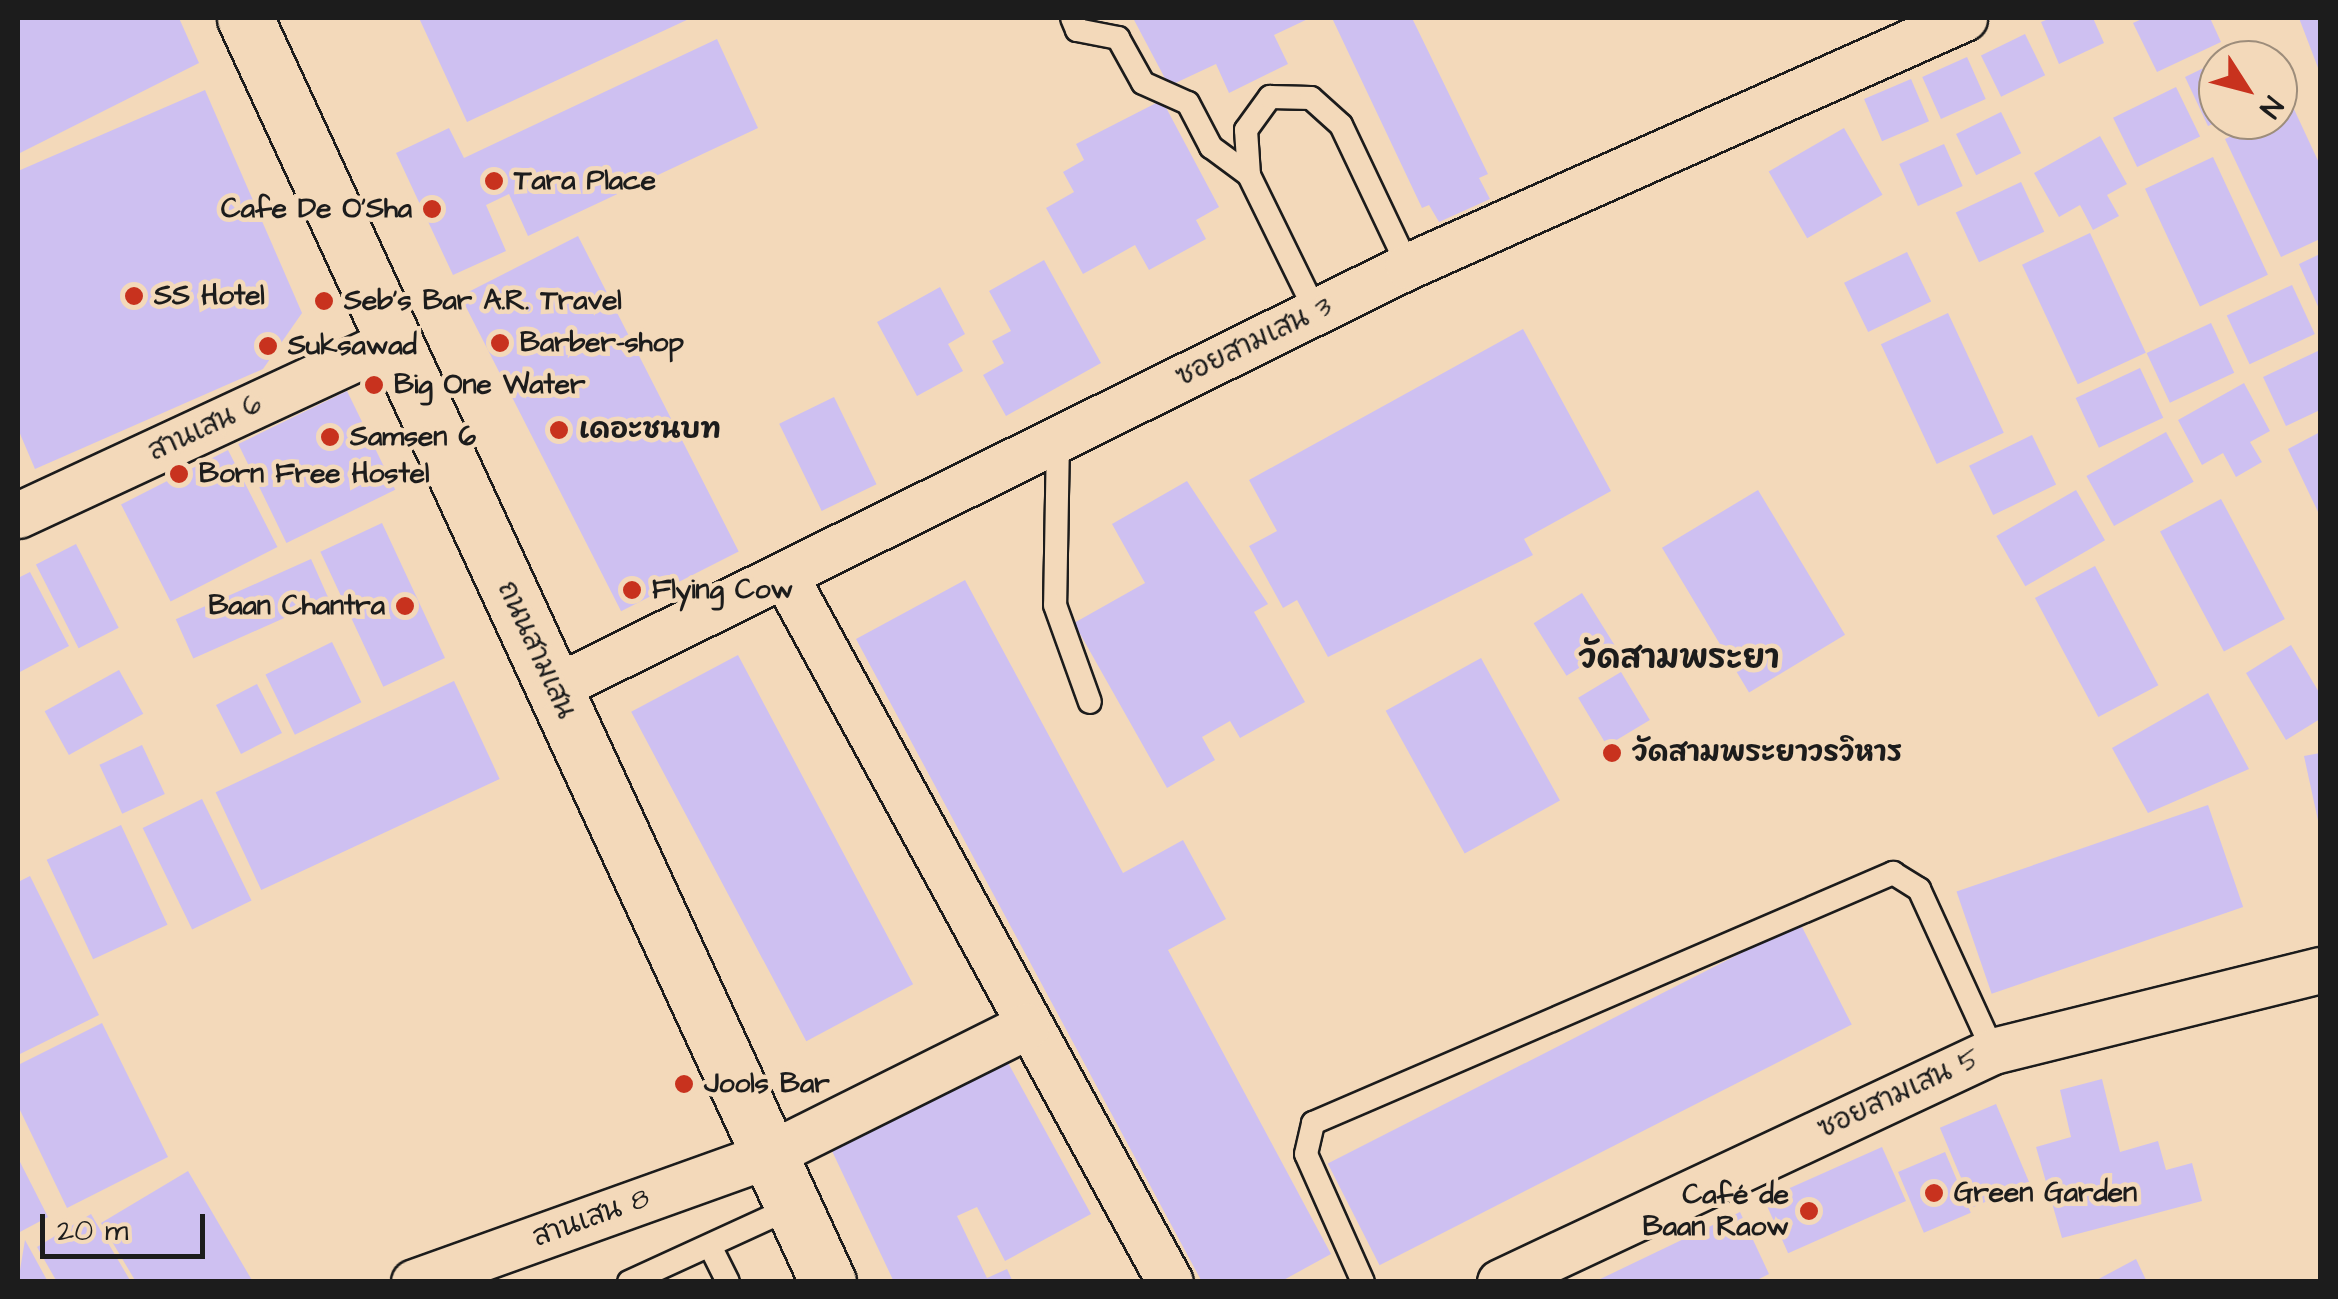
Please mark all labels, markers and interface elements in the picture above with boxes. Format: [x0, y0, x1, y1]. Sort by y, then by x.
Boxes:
north arrow [2198, 40, 2298, 140]
text: N [2250, 88, 2292, 125]
place label: Tara Place [514, 164, 656, 198]
marker: Tara Place [483, 170, 505, 192]
place label: Cafe De O'Sha [221, 192, 412, 226]
marker: Cafe De O'Sha [421, 198, 443, 220]
place label: SS Hotel [154, 279, 265, 313]
place label: Seb's Bar A.R. Travel [344, 284, 622, 318]
marker: SS Hotel [123, 285, 145, 307]
marker: Seb's Bar A.R. Travel [313, 290, 335, 312]
street label: ซอยสามเสน 3 [1171, 290, 1337, 394]
place label: Barber-shop [520, 326, 684, 360]
place label: Suksawad [288, 329, 417, 363]
marker: Barber-shop [489, 332, 511, 354]
marker: Suksawad [257, 335, 279, 357]
place label: Big One Water [394, 368, 585, 402]
marker: Big One Water [363, 374, 385, 396]
street label: สานเสน 6 [143, 387, 267, 469]
place label: เดอะชนบท [579, 413, 721, 447]
marker: เดอะชนบท [548, 419, 570, 441]
place label: Samsen 6 [350, 420, 476, 454]
marker: Samsen 6 [319, 426, 341, 448]
place label: Born Free Hostel [199, 457, 429, 491]
marker: Born Free Hostel [168, 463, 190, 485]
place label: Flying Cow [652, 573, 793, 607]
street label: ถนนสามเสน [490, 576, 582, 724]
marker: Flying Cow [621, 579, 643, 601]
place label: Baan Chantra [208, 589, 385, 623]
marker: Baan Chantra [394, 595, 416, 617]
district label: วัดสามพระยา [1578, 640, 1780, 678]
place label: วัดสามพระยาวรวิหาร [1632, 736, 1902, 770]
marker: วัดสามพระยาวรวิหาร [1601, 742, 1623, 764]
street label: ซอยสามเสน 5 [1813, 1042, 1985, 1146]
place label: Jools Bar [704, 1067, 830, 1101]
marker: Jools Bar [673, 1073, 695, 1095]
place label: Green Garden [1954, 1176, 2137, 1210]
place label: Café de Baan Raow [1643, 1178, 1789, 1244]
street label: สานเสน 8 [528, 1181, 654, 1255]
marker: Green Garden [1923, 1182, 1945, 1204]
scale bar [45, 1194, 210, 1256]
marker: Café de Baan Raow [1798, 1200, 1820, 1222]
text: 20 m [57, 1210, 128, 1252]

